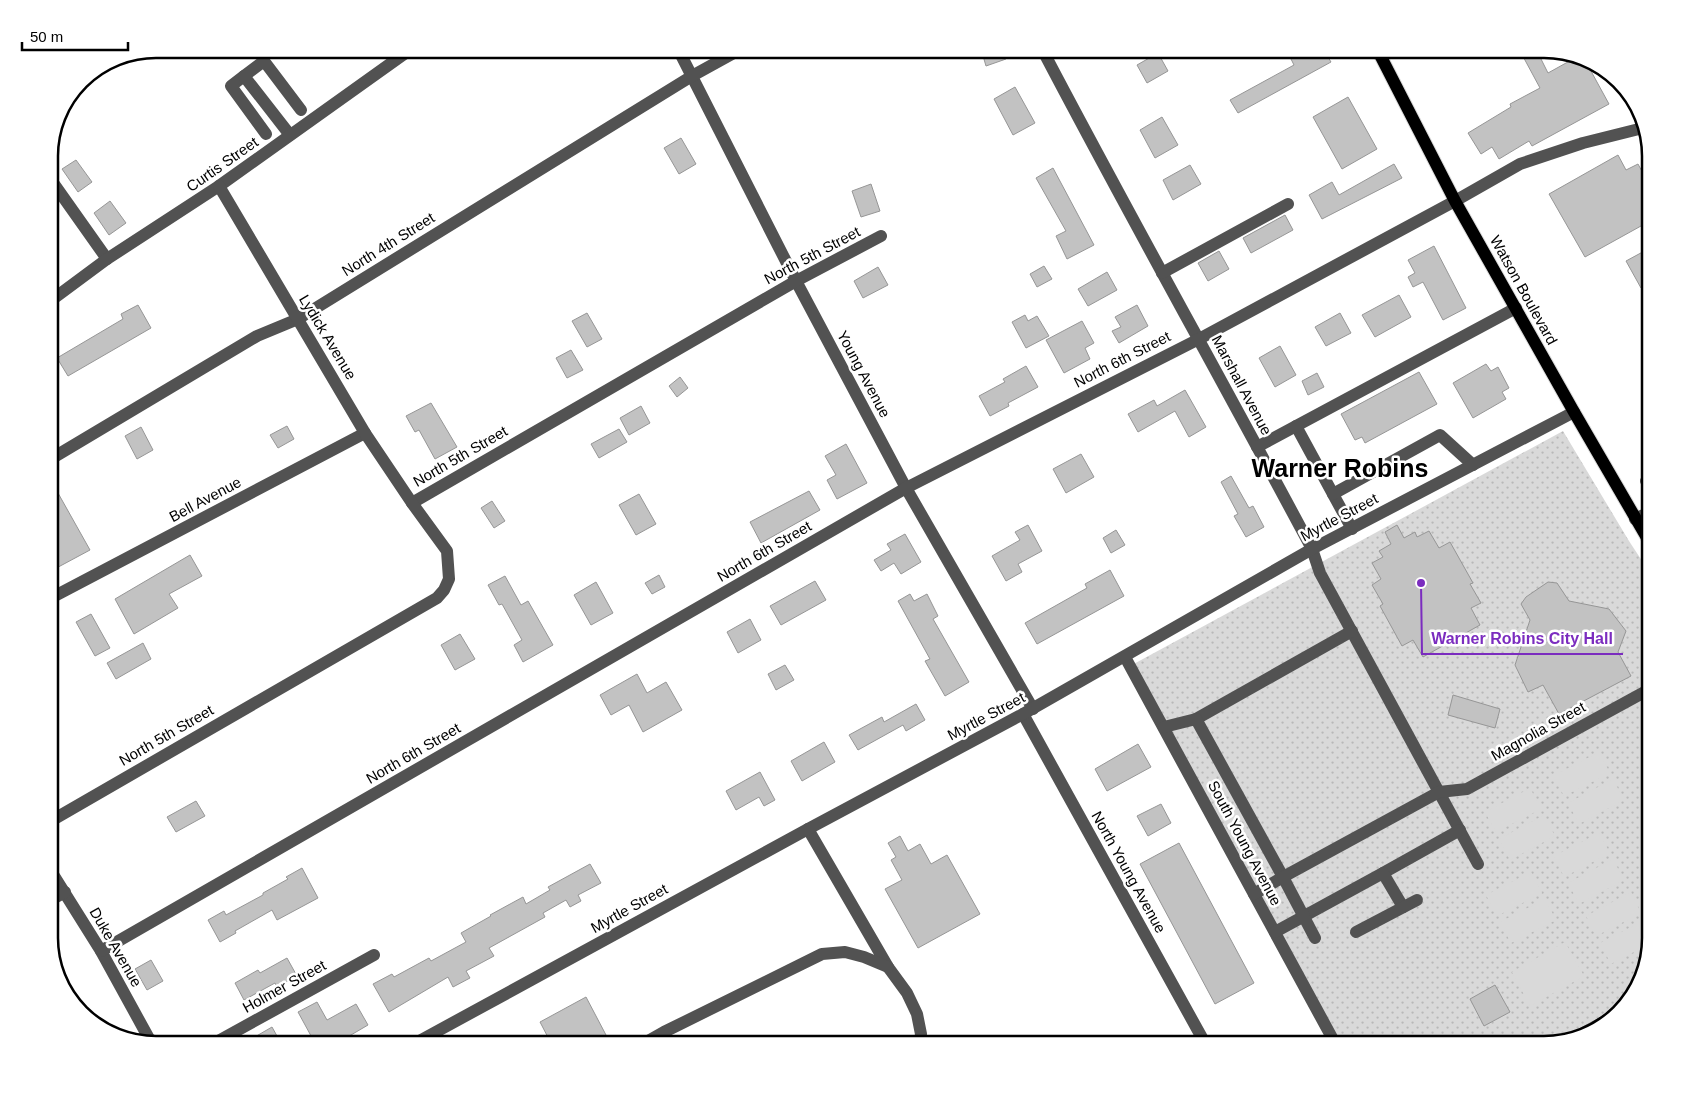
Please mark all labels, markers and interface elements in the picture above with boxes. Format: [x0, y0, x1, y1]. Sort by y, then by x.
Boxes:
scale bar [22, 20, 129, 52]
text: 50 m [30, 28, 63, 45]
street label: Curtis Street [183, 133, 262, 195]
street label: North 4th Street [339, 208, 438, 279]
street label: North 5th Street [761, 222, 863, 287]
street label: Watson Boulevard [1487, 233, 1561, 347]
street label: Lydick Avenue [296, 292, 360, 382]
street label: North 6th Street [1071, 327, 1174, 391]
street label: Young Avenue [834, 328, 894, 420]
street label: Marshall Avenue [1209, 332, 1275, 438]
street label: North 5th Street [410, 422, 511, 490]
district label: Warner Robins [1252, 454, 1428, 482]
street label: Bell Avenue [166, 473, 244, 525]
street label: Myrtle Street [1297, 489, 1381, 544]
street label: North 6th Street [714, 517, 815, 585]
callout: Warner Robins City Hall [1422, 623, 1623, 654]
text: Warner Robins City Hall [1431, 630, 1613, 647]
street label: Myrtle Street [944, 688, 1028, 743]
street label: Magnolia Street [1488, 698, 1589, 764]
street label: North 5th Street [116, 701, 217, 769]
street label: North 6th Street [363, 719, 464, 787]
street label: South Young Avenue [1205, 778, 1285, 908]
street label: North Young Avenue [1088, 808, 1170, 936]
street label: Myrtle Street [588, 880, 671, 936]
street label: Duke Avenue [86, 904, 146, 990]
street label: Holmer Street [239, 956, 329, 1016]

